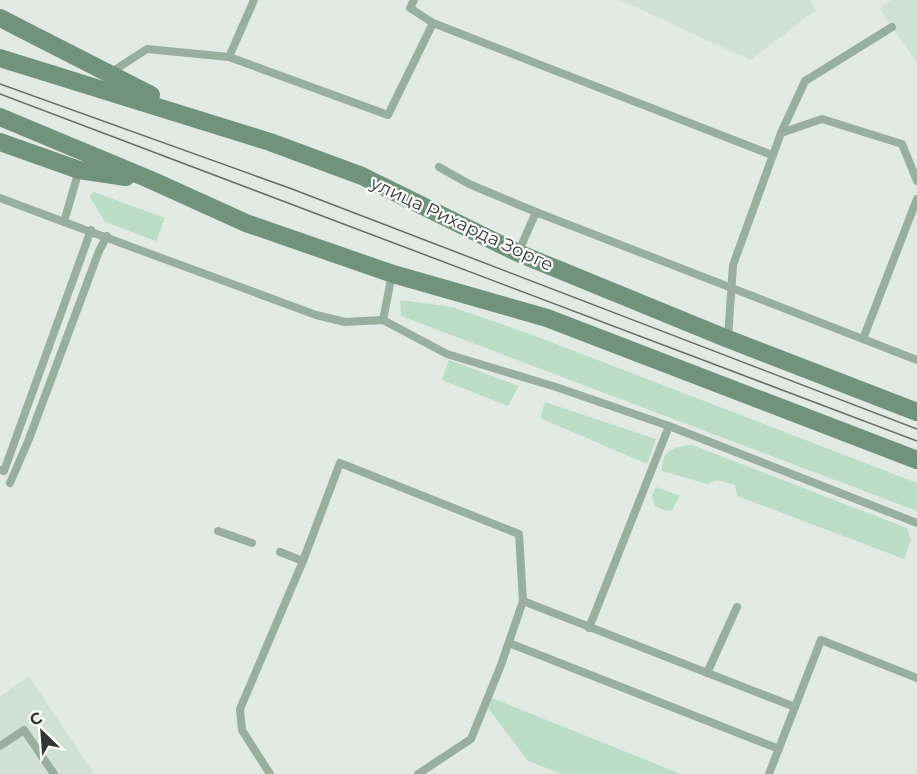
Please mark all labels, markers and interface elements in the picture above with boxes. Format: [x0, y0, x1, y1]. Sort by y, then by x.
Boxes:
street label: улица Рихарда Зорге [366, 172, 557, 276]
north arrow [12, 702, 72, 762]
text: С [27, 708, 45, 730]

